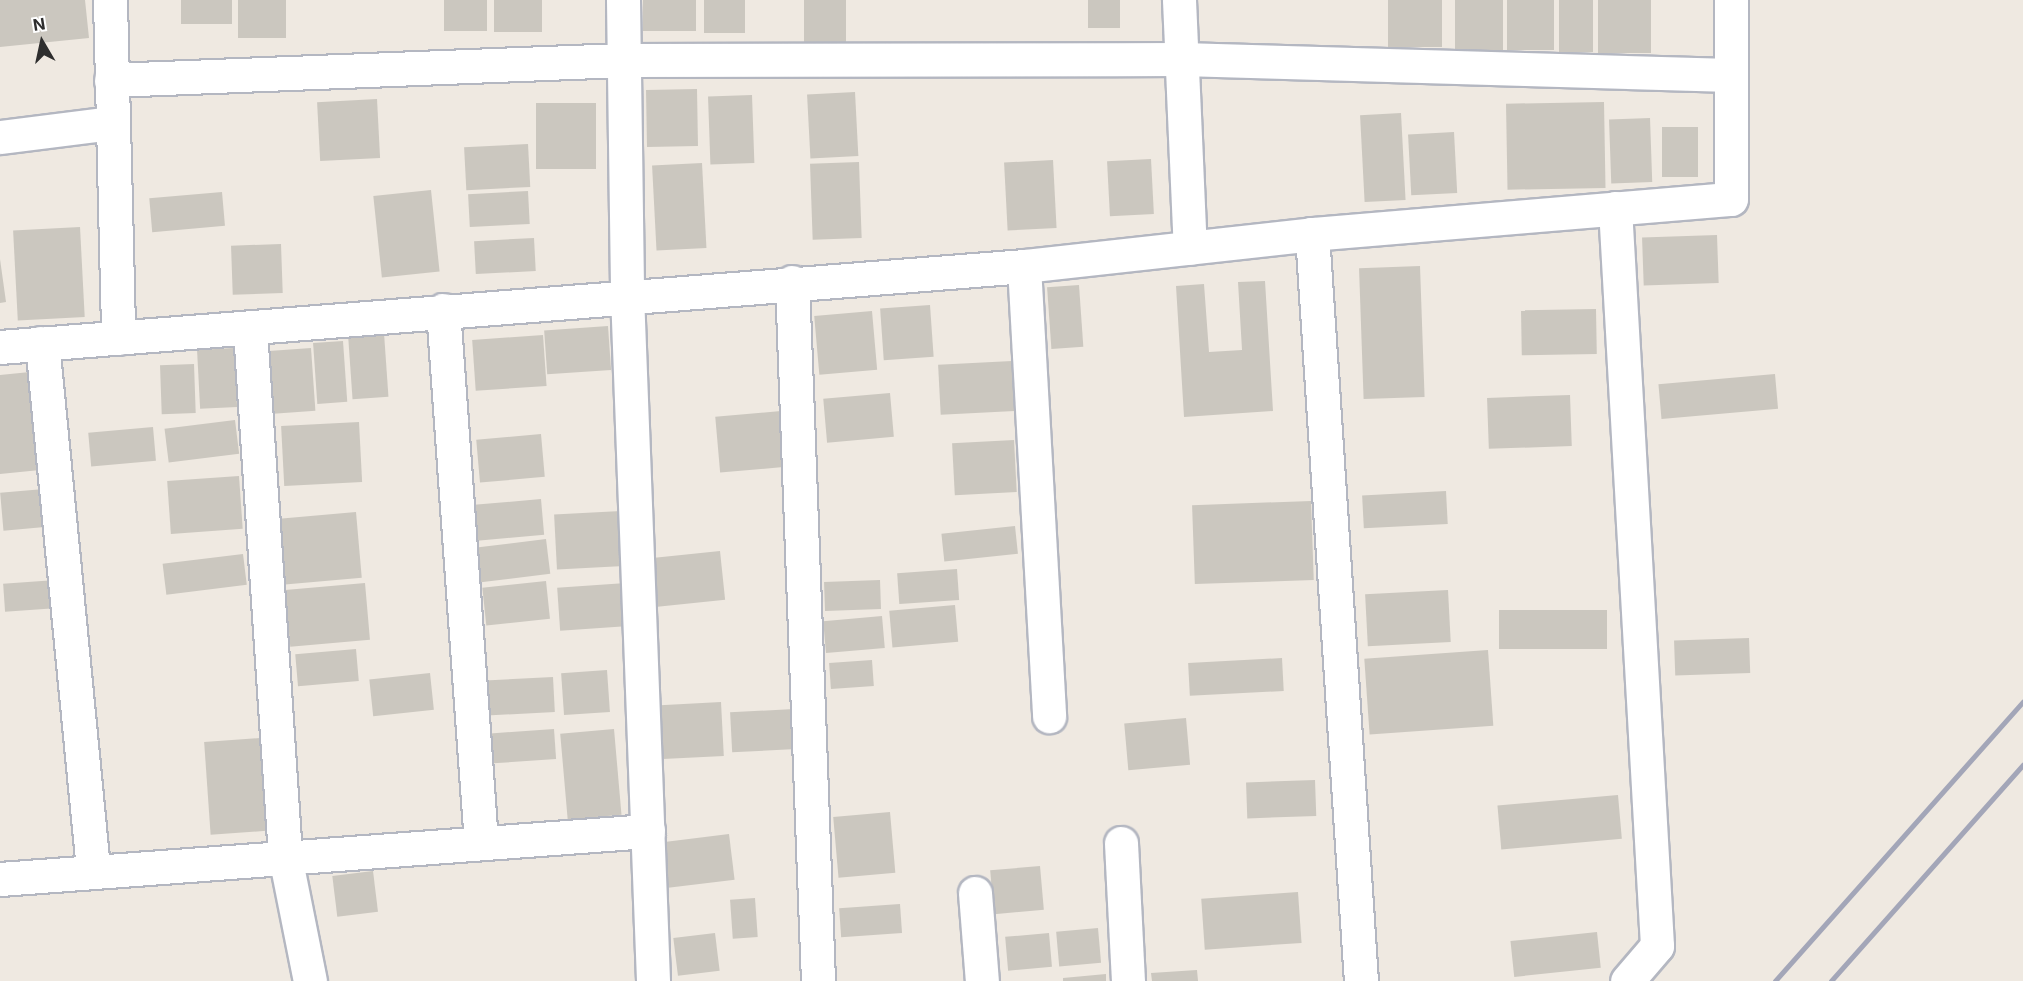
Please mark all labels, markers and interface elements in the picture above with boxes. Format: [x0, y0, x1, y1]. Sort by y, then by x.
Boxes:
north arrow [12, 12, 72, 72]
text: N [32, 13, 47, 35]

